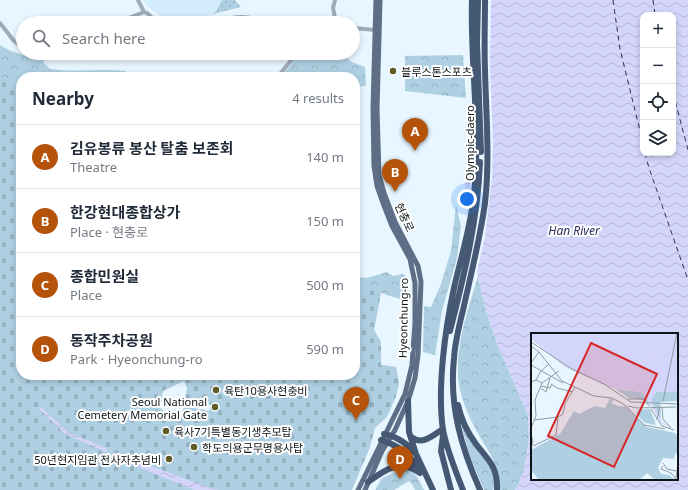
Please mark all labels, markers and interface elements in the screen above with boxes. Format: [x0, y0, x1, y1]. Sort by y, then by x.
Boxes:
map controls [640, 12, 676, 156]
button: + [640, 12, 676, 48]
search box [16, 16, 360, 60]
icon: search [30, 27, 52, 49]
text: Search here [62, 28, 145, 48]
button: − [640, 48, 676, 84]
place label: 블루스톤스포츠 [401, 64, 472, 79]
marker: 블루스톤스포츠 [388, 66, 398, 76]
button: locate [640, 84, 676, 120]
text: Nearby [32, 87, 94, 110]
text: 4 results [292, 89, 344, 107]
street label: Olympic-daero [462, 105, 477, 181]
pin: A [402, 118, 428, 151]
button: layers [640, 120, 676, 156]
text: 김유봉류 봉산 탈춤 보존회 [70, 138, 234, 158]
text: A [41, 148, 50, 166]
text: 140 m [306, 148, 344, 166]
text: Theatre [70, 158, 117, 176]
pin: B [382, 159, 408, 192]
your location [457, 189, 477, 209]
street label: 현충로 [392, 200, 418, 234]
text: 한강현대종합상가 [70, 202, 180, 222]
text: B [41, 212, 49, 230]
text: 150 m [306, 212, 344, 230]
water label: Han River [548, 222, 601, 239]
text: Place · 현충로 [70, 223, 148, 241]
text: 종합민원실 [70, 266, 139, 286]
text: C [41, 276, 49, 294]
text: 500 m [306, 276, 344, 294]
street label: Hyeonchung-ro [395, 277, 411, 358]
text: Place [70, 286, 102, 304]
text: 동작주차공원 [70, 330, 153, 350]
inset map [531, 333, 678, 480]
text: D [40, 340, 50, 358]
text: 590 m [306, 340, 344, 358]
text: Park · Hyeonchung-ro [70, 350, 203, 368]
place label: 육탄10용사현충비 [224, 383, 307, 398]
marker: 육탄10용사현충비 [211, 385, 221, 395]
pin: C [343, 387, 369, 420]
place label: Seoul National Cemetery Memorial Gate [77, 394, 207, 422]
marker: Seoul National Cemetery Memorial Gate [210, 402, 220, 412]
place label: 육사7기특별동기생추모탑 [174, 424, 292, 439]
marker: 육사7기특별동기생추모탑 [161, 426, 171, 436]
place label: 학도의용군무명용사탑 [202, 440, 303, 455]
marker: 학도의용군무명용사탑 [189, 442, 199, 452]
pin: D [387, 446, 413, 479]
place label: 50년현지임관 전사자추념비 [34, 452, 161, 467]
marker: 50년현지임관 전사자추념비 [164, 454, 174, 464]

